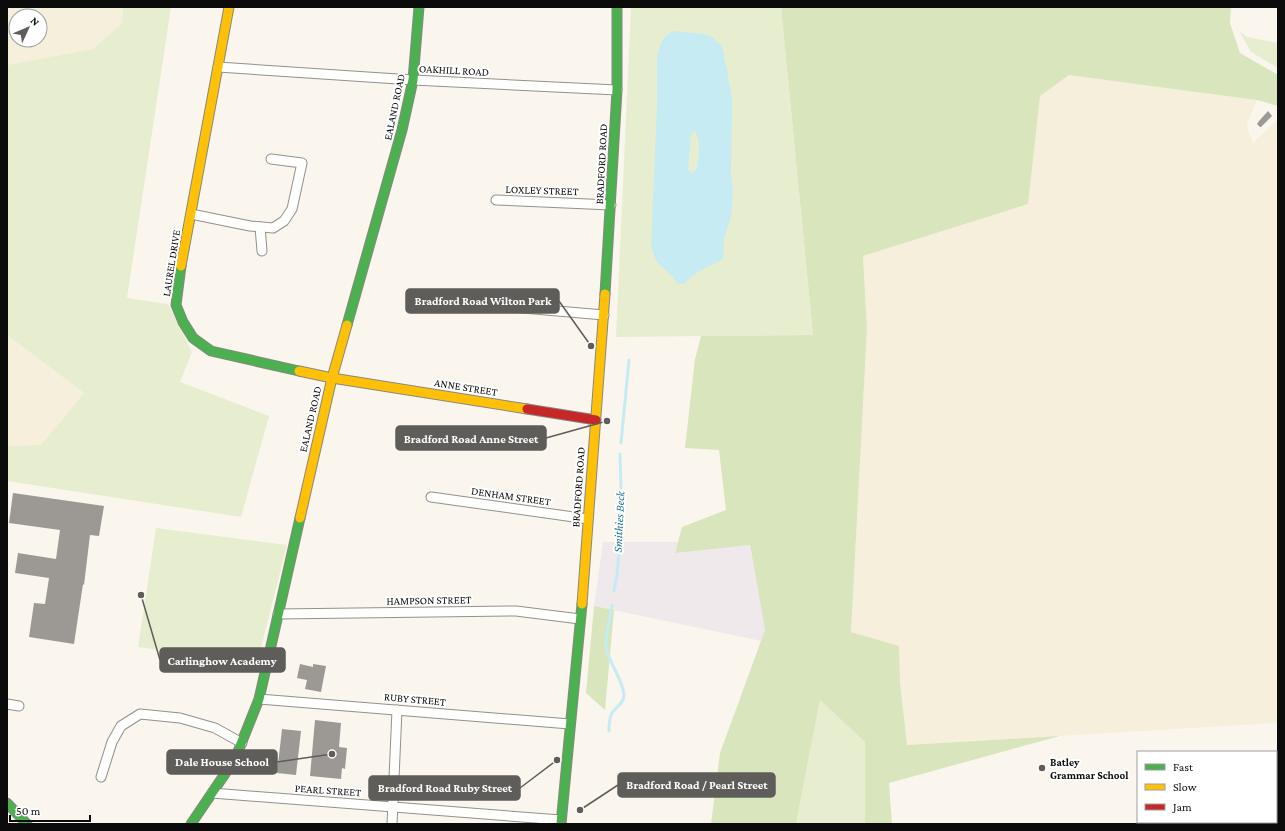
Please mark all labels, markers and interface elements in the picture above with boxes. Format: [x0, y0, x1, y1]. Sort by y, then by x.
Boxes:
north arrow [8, 8, 48, 48]
text: N [28, 14, 42, 28]
street label: OAKHILL ROAD [419, 62, 489, 78]
street label: EALAND ROAD [381, 73, 407, 141]
street label: BRADFORD ROAD [593, 123, 609, 205]
street label: LOXLEY STREET [505, 183, 579, 197]
street label: LAUREL DRIVE [160, 229, 182, 297]
callout: Bradford Road Wilton Park [406, 289, 559, 313]
text: Bradford Road Wilton Park [415, 294, 552, 308]
street label: ANNE STREET [434, 376, 498, 398]
street label: EALAND ROAD [297, 385, 323, 453]
callout: Bradford Road Anne Street [396, 426, 546, 450]
text: Bradford Road Anne Street [404, 432, 539, 446]
street label: BRADFORD ROAD [569, 446, 587, 528]
street label: DENHAM STREET [470, 484, 552, 508]
water label: Smithies Beck [610, 490, 628, 553]
street label: HAMPSON STREET [386, 593, 472, 607]
callout: Carlinghow Academy [160, 648, 285, 672]
text: Carlinghow Academy [167, 654, 277, 668]
street label: RUBY STREET [384, 690, 446, 708]
callout: Dale House School [167, 750, 277, 774]
legend [1137, 751, 1277, 823]
text: Dale House School [175, 755, 269, 769]
place label: Batley Grammar School [1050, 756, 1129, 781]
text: Fast [1173, 760, 1194, 774]
marker: Batley Grammar School [1037, 763, 1047, 773]
callout: Bradford Road / Pearl Street [618, 773, 775, 797]
callout: Bradford Road Ruby Street [369, 776, 520, 800]
text: Bradford Road / Pearl Street [626, 778, 768, 792]
text: Slow [1173, 780, 1197, 794]
text: Bradford Road Ruby Street [378, 781, 513, 795]
street label: PEARL STREET [294, 782, 362, 798]
scale bar [10, 797, 90, 823]
text: Jam [1172, 800, 1192, 814]
text: 50 m [16, 804, 41, 818]

